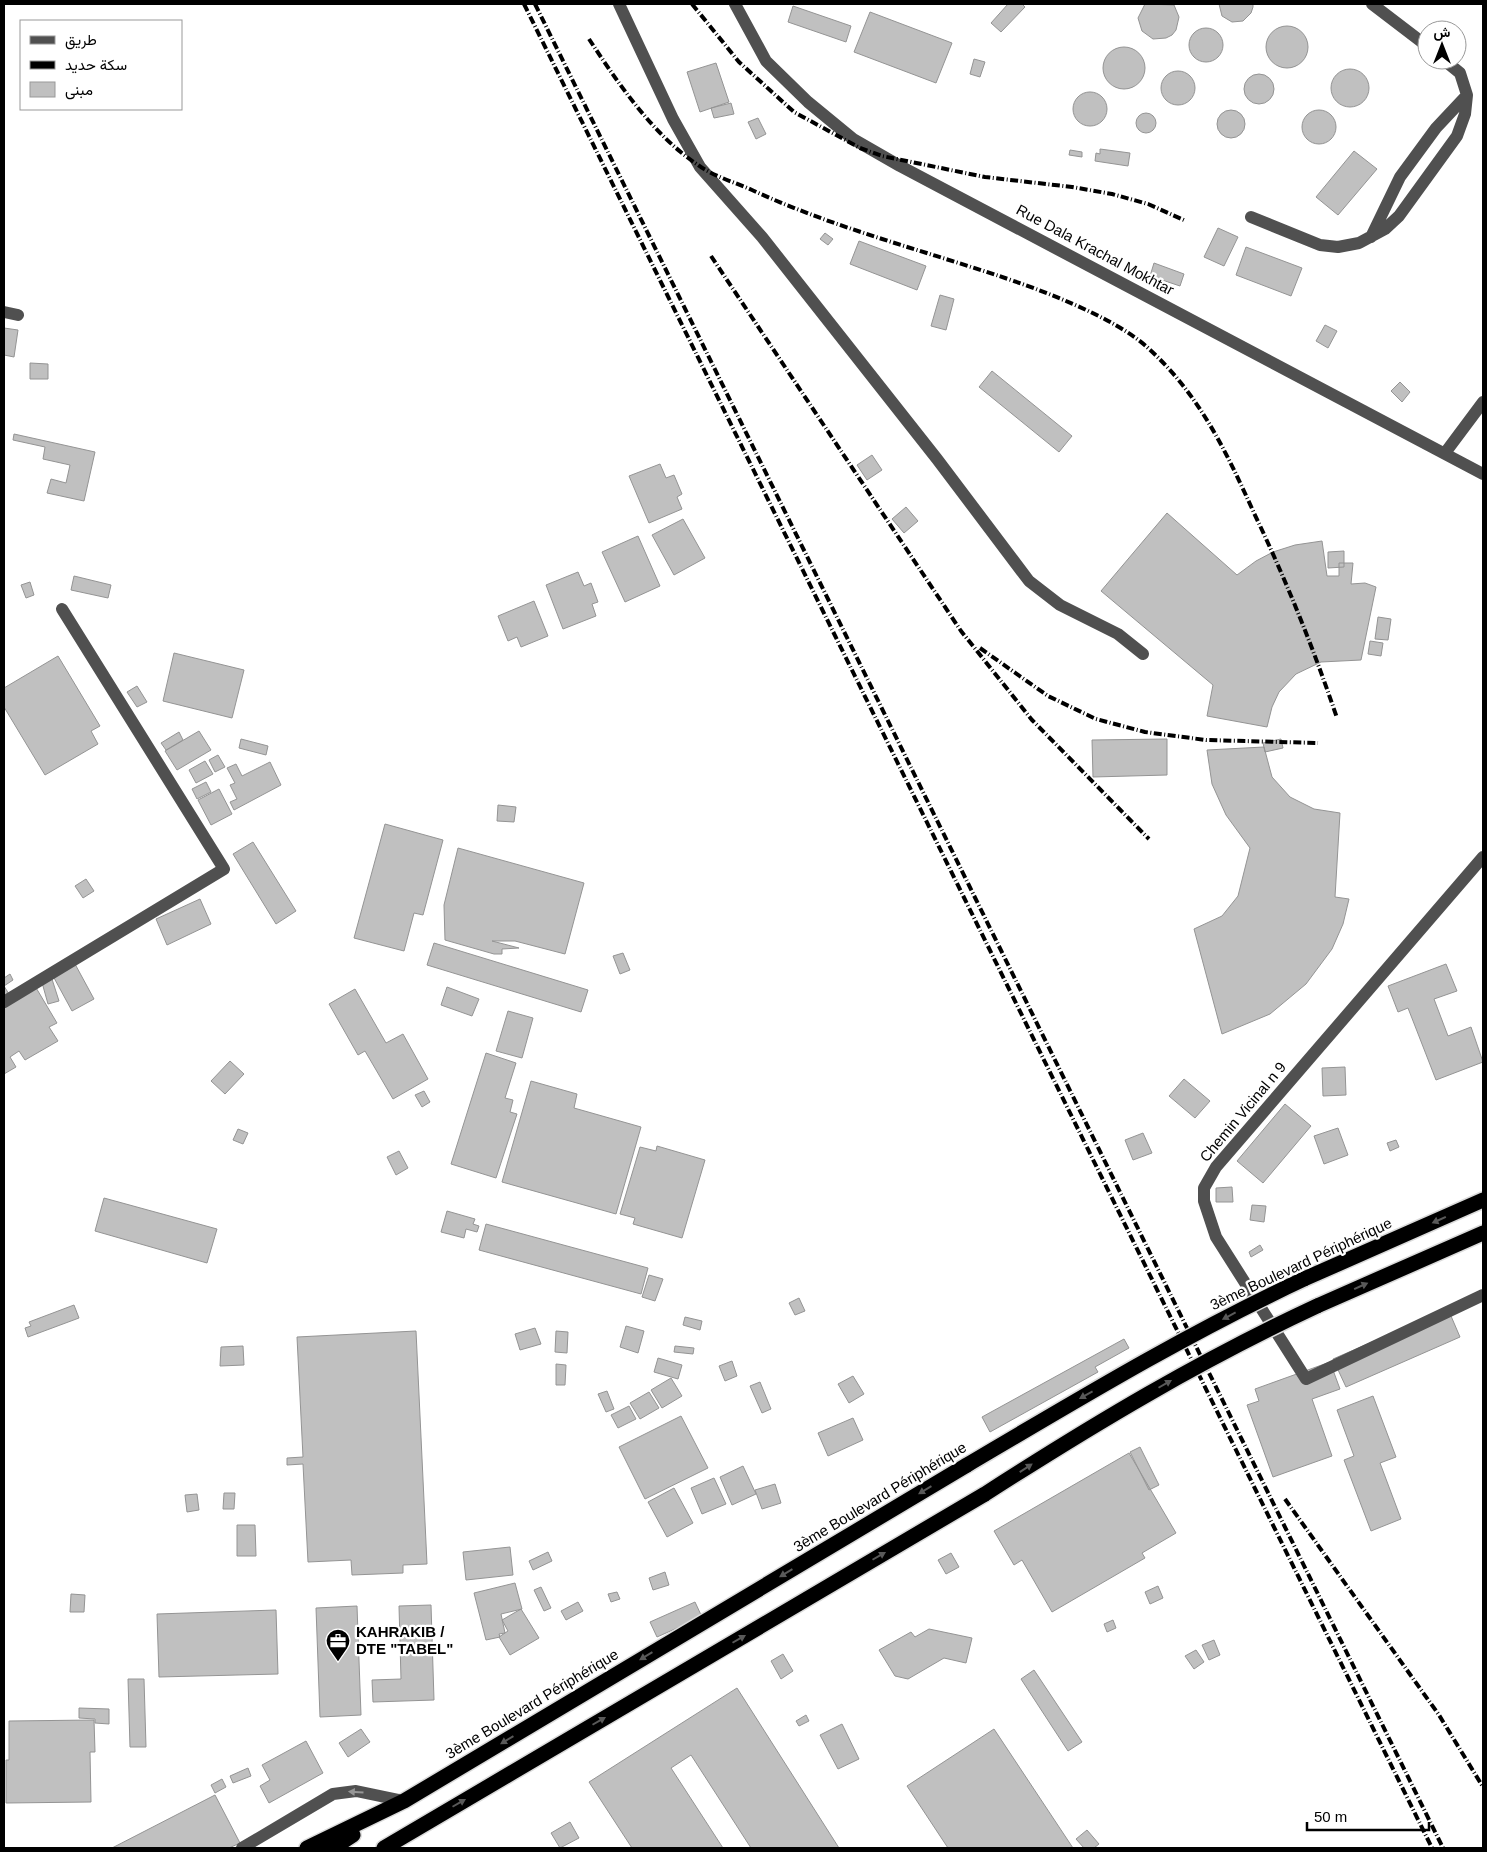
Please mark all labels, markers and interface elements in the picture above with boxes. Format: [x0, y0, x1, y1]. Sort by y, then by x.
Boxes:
legend [20, 20, 182, 110]
north arrow [1417, 20, 1467, 70]
text: ش [1434, 24, 1451, 41]
text: طريق [65, 31, 97, 50]
text: سكة حديد [65, 56, 127, 74]
text: مبنى [65, 81, 93, 100]
street label: Rue Dala Krachal Mokhtar [1014, 201, 1177, 298]
street label: Chemin Vicinal n 9 [1196, 1058, 1289, 1165]
street label: 3ème Boulevard Périphérique [1207, 1214, 1394, 1313]
one-way arrow [1432, 1216, 1446, 1224]
one-way arrow [1354, 1282, 1368, 1290]
one-way arrow [1221, 1312, 1236, 1320]
one-way arrow [1158, 1379, 1171, 1388]
one-way arrow [1080, 1390, 1093, 1399]
street label: 3ème Boulevard Périphérique [790, 1438, 969, 1555]
one-way arrow [1019, 1463, 1033, 1473]
one-way arrow [919, 1485, 932, 1494]
one-way arrow [873, 1552, 886, 1561]
one-way arrow [779, 1569, 792, 1578]
place label: KAHRAKIB / DTE "TABEL" [356, 1623, 453, 1657]
office icon: KAHRAKIB / DTE "TABEL" [325, 1628, 351, 1662]
one-way arrow [733, 1634, 746, 1643]
street label: 3ème Boulevard Périphérique [442, 1645, 621, 1762]
one-way arrow [640, 1652, 653, 1661]
one-way arrow [593, 1716, 606, 1725]
one-way arrow [500, 1735, 513, 1744]
one-way arrow [348, 1788, 364, 1796]
one-way arrow [452, 1798, 465, 1807]
scale bar [1307, 1800, 1430, 1832]
text: 50 m [1314, 1808, 1347, 1825]

